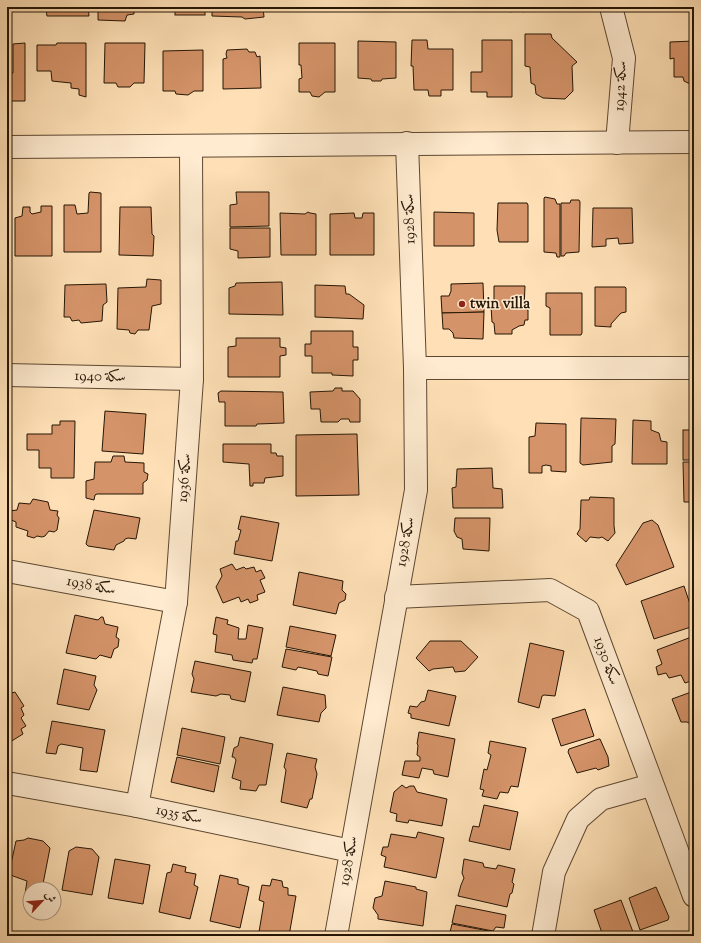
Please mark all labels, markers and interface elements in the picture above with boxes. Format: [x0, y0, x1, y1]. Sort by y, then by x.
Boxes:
street label: سكة 1942 [609, 60, 633, 112]
street label: سكة 1928 [399, 193, 421, 245]
place label: twin villa [470, 294, 530, 315]
marker: twin villa [457, 299, 467, 309]
street label: سكة 1940 [74, 366, 126, 388]
street label: سكة 1936 [173, 453, 197, 503]
street label: سكة 1928 [391, 515, 421, 569]
street label: سكة 1938 [65, 571, 117, 601]
street label: سكة 1930 [588, 634, 624, 688]
street label: سكة 1935 [154, 800, 204, 830]
street label: سكة 1928 [334, 834, 364, 888]
north arrow [22, 881, 62, 921]
text: ش [41, 889, 60, 906]

